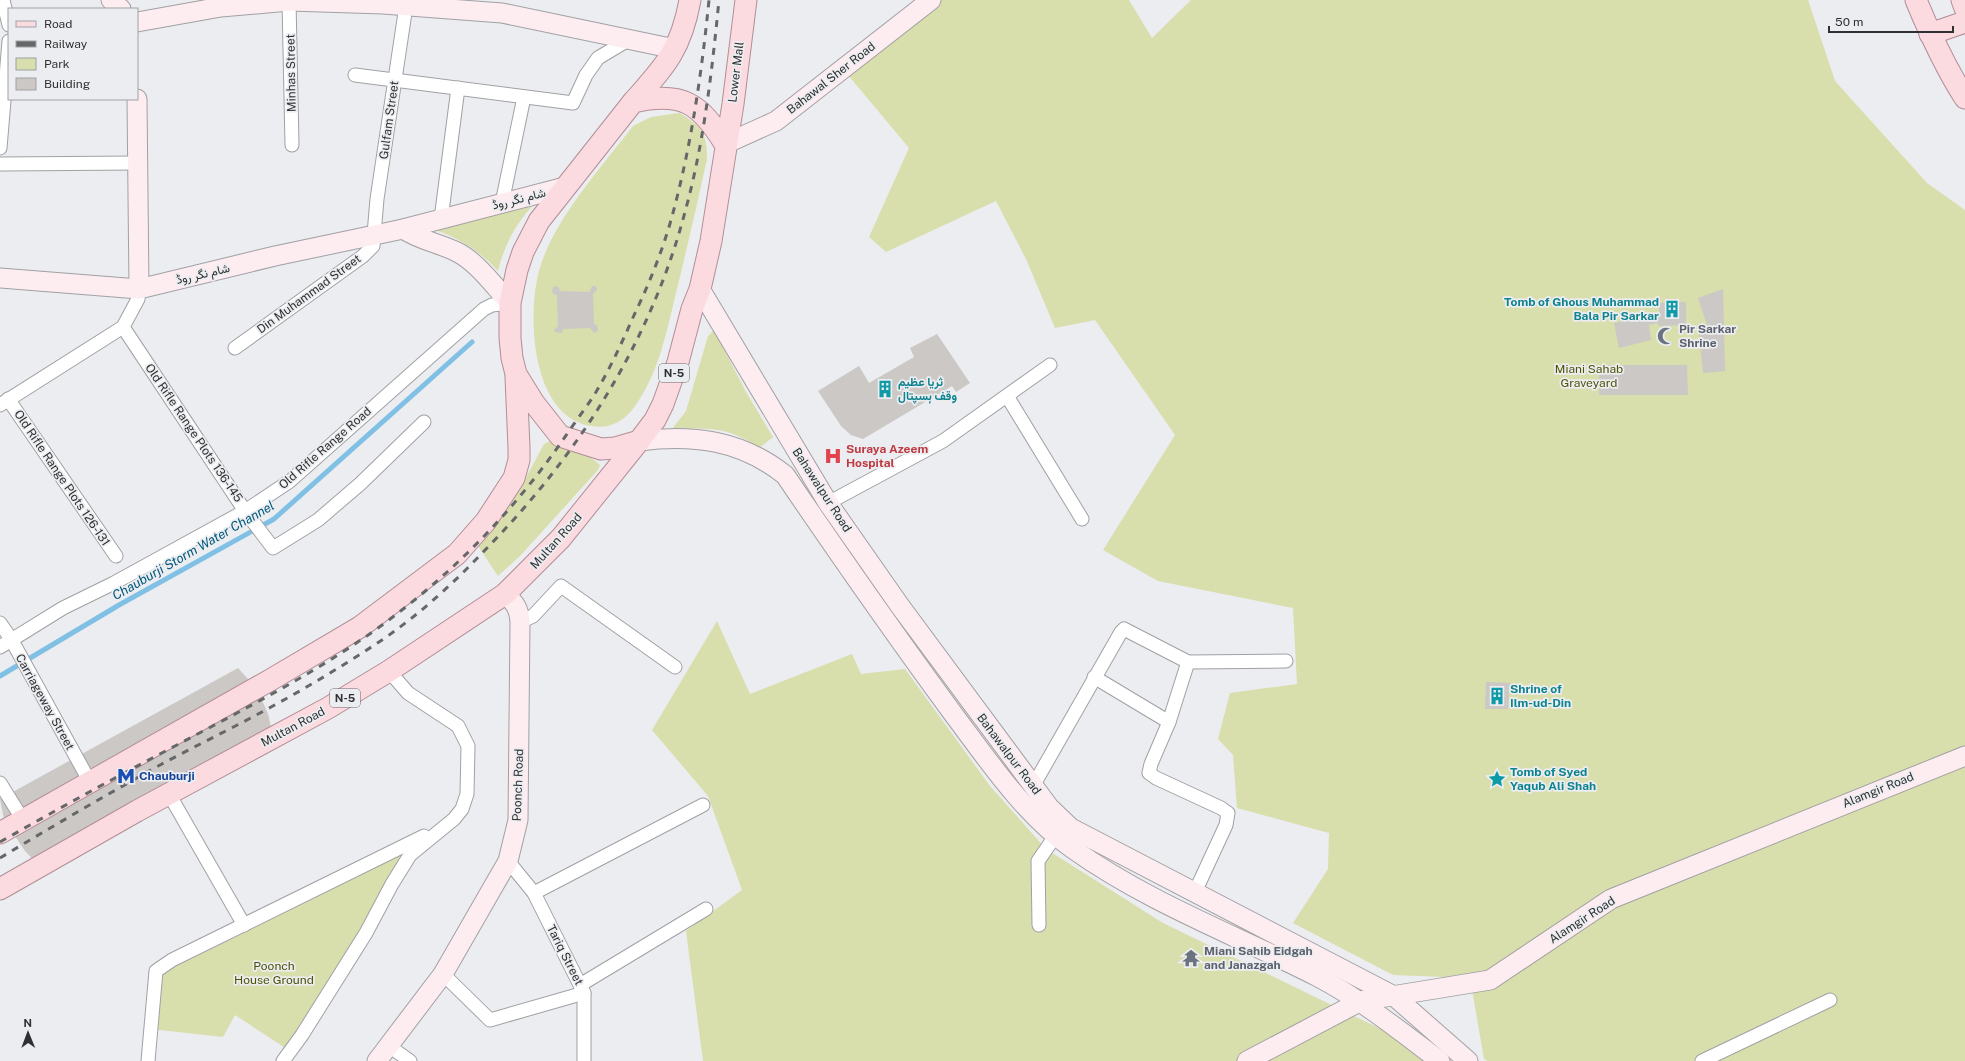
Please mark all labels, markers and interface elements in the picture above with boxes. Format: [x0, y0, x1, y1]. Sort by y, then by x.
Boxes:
legend [8, 8, 138, 100]
scale bar [1829, 8, 1953, 34]
text: 50 m [1835, 15, 1863, 29]
text: Road [44, 17, 72, 31]
street label: Minhas Street [283, 34, 299, 112]
text: Railway [44, 37, 88, 51]
street label: Bahawal Sher Road [784, 39, 878, 117]
street label: Lower Mall [725, 40, 747, 103]
text: Park [44, 57, 70, 71]
text: Building [44, 77, 90, 91]
street label: Gulfam Street [377, 80, 401, 160]
street label: شام نگر روڈ [491, 186, 548, 213]
street label: Din Muhammad Street [254, 251, 364, 336]
street label: شام نگر روڈ [175, 261, 231, 288]
place label: Tomb of Ghous Muhammad Bala Pir Sarkar [1504, 295, 1659, 323]
building icon: Tomb of Ghous Muhammad Bala Pir Sarkar [1662, 299, 1682, 319]
place label: Pir Sarkar Shrine [1679, 322, 1736, 350]
mosque icon: Pir Sarkar Shrine [1656, 326, 1676, 346]
street label: Old Rifle Range Plots 136-145 [142, 361, 246, 505]
park label: Miani Sahab Graveyard [1555, 362, 1623, 390]
road number: N-5 [659, 364, 689, 382]
place label: ثریا عظیم وقف ہسپتال [898, 375, 957, 404]
building icon: ثریا عظیم وقف ہسپتال [875, 379, 895, 399]
street label: Old Rifle Range Road [276, 404, 374, 492]
street label: Old Rifle Range Plots 126-131 [11, 407, 113, 549]
place label: Suraya Azeem Hospital [846, 442, 928, 470]
street label: Bahawalpur Road [790, 445, 854, 535]
hospital icon: Suraya Azeem Hospital [823, 446, 843, 466]
water label: Chauburji Storm Water Channel [110, 498, 277, 603]
street label: Multan Road [527, 510, 585, 572]
street label: Carriageway Street [13, 651, 77, 753]
place label: Shrine of Ilm-ud-Din [1510, 682, 1571, 710]
building icon: Shrine of Ilm-ud-Din [1487, 686, 1507, 706]
road number: N-5 [330, 689, 360, 707]
street label: Multan Road [259, 704, 327, 750]
street label: Bahawalpur Road [974, 711, 1044, 797]
street label: Poonch Road [510, 748, 526, 822]
place label: Tomb of Syed Yaqub Ali Shah [1510, 765, 1596, 793]
metro station icon: Chauburji [116, 766, 136, 786]
place label: Chauburji [139, 769, 195, 783]
place icon: Tomb of Syed Yaqub Ali Shah [1487, 769, 1507, 789]
street label: Alamgir Road [1840, 769, 1916, 811]
street label: Alamgir Road [1546, 894, 1618, 946]
street label: Tariq Street [544, 922, 586, 988]
place label: Miani Sahib Eidgah and Janazgah [1204, 944, 1313, 972]
temple icon: Miani Sahib Eidgah and Janazgah [1181, 948, 1201, 968]
park label: Poonch House Ground [234, 959, 314, 987]
north arrow [8, 1013, 48, 1053]
text: N [23, 1017, 32, 1029]

